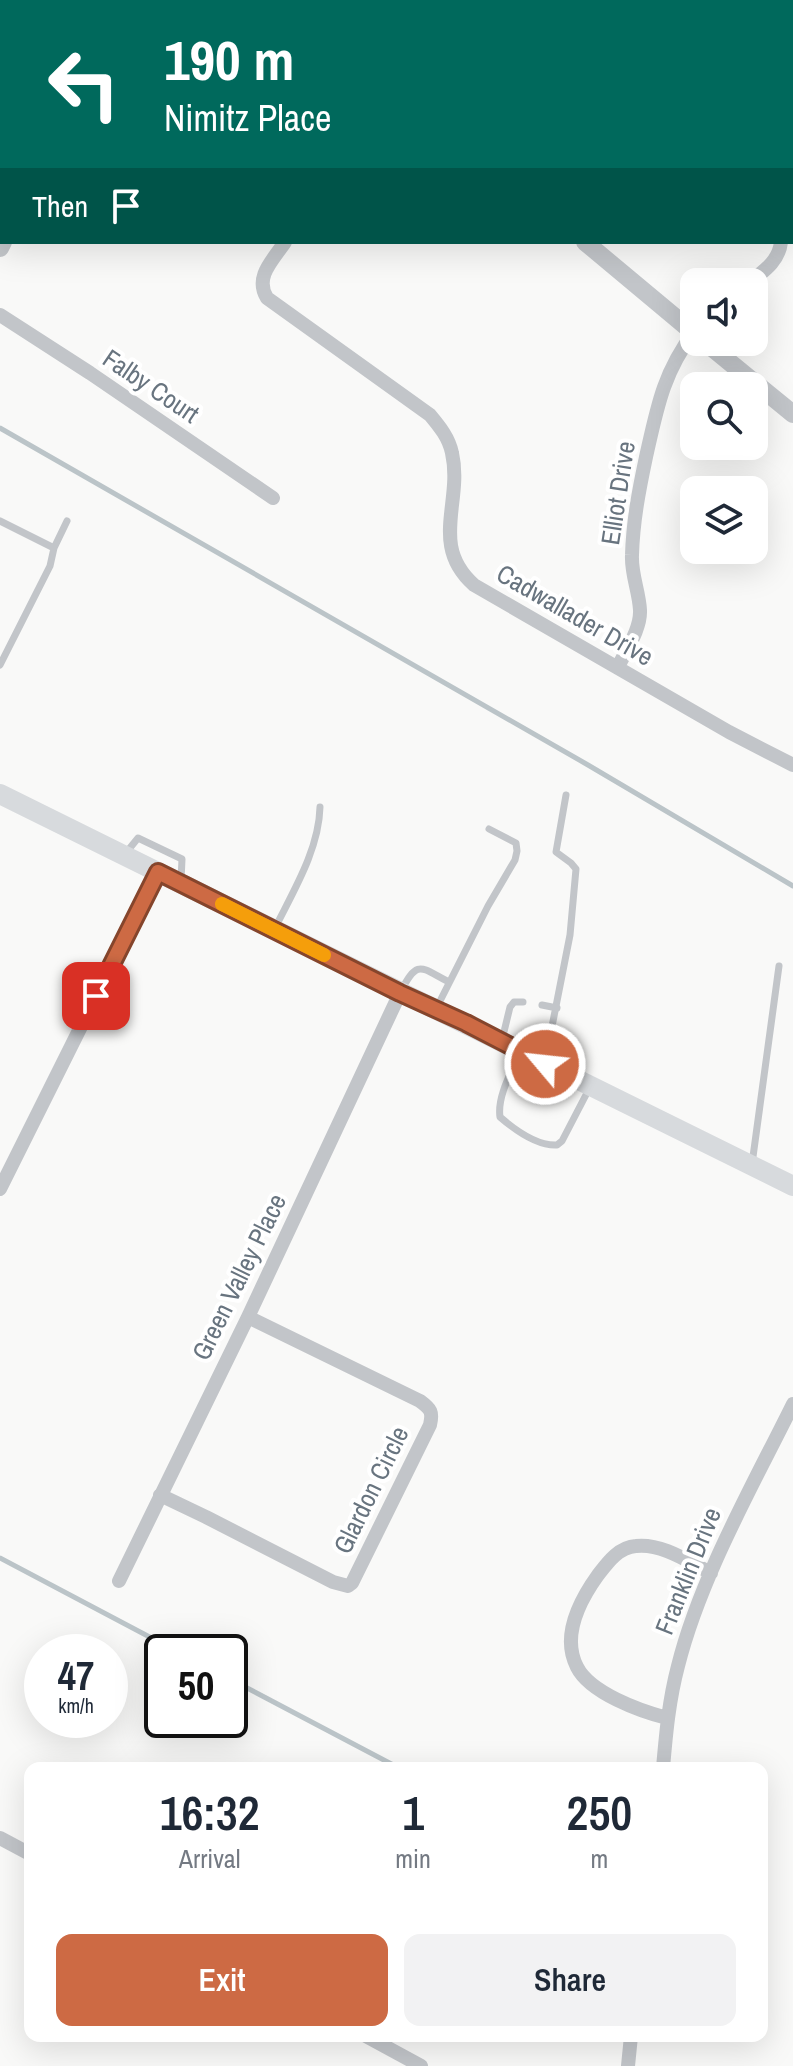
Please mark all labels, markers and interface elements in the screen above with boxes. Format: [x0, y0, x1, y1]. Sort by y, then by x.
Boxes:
text: 190 m [164, 22, 294, 97]
icon: left [32, 32, 136, 136]
text: Nimitz Place [164, 94, 331, 142]
icon: arrive [104, 184, 148, 228]
text: Then [32, 186, 88, 226]
map controls [680, 268, 768, 564]
button: sound [680, 268, 768, 356]
street label: Falby Court [96, 341, 206, 431]
button: search [680, 372, 768, 460]
street label: Elliot Drive [592, 439, 643, 547]
button: layers [680, 476, 768, 564]
street label: Cadwallader Drive [491, 556, 660, 674]
pin [62, 962, 130, 1030]
icon: arrive [74, 974, 118, 1018]
position arrow [503, 1022, 587, 1106]
street label: Green Valley Place [183, 1188, 294, 1366]
street label: Glardon Circle [325, 1420, 416, 1559]
street label: Franklin Drive [646, 1502, 729, 1639]
speed limit sign: 50 [144, 1634, 248, 1738]
text: 47 [58, 1649, 94, 1702]
text: km/h [58, 1692, 94, 1719]
text: 16:32 [160, 1780, 260, 1845]
text: 1 [402, 1780, 424, 1845]
text: 250 [567, 1780, 632, 1845]
text: Arrival [179, 1841, 240, 1876]
text: min [395, 1841, 431, 1876]
text: m [591, 1841, 608, 1876]
button: Exit [56, 1934, 388, 2026]
button: Share [404, 1934, 736, 2026]

